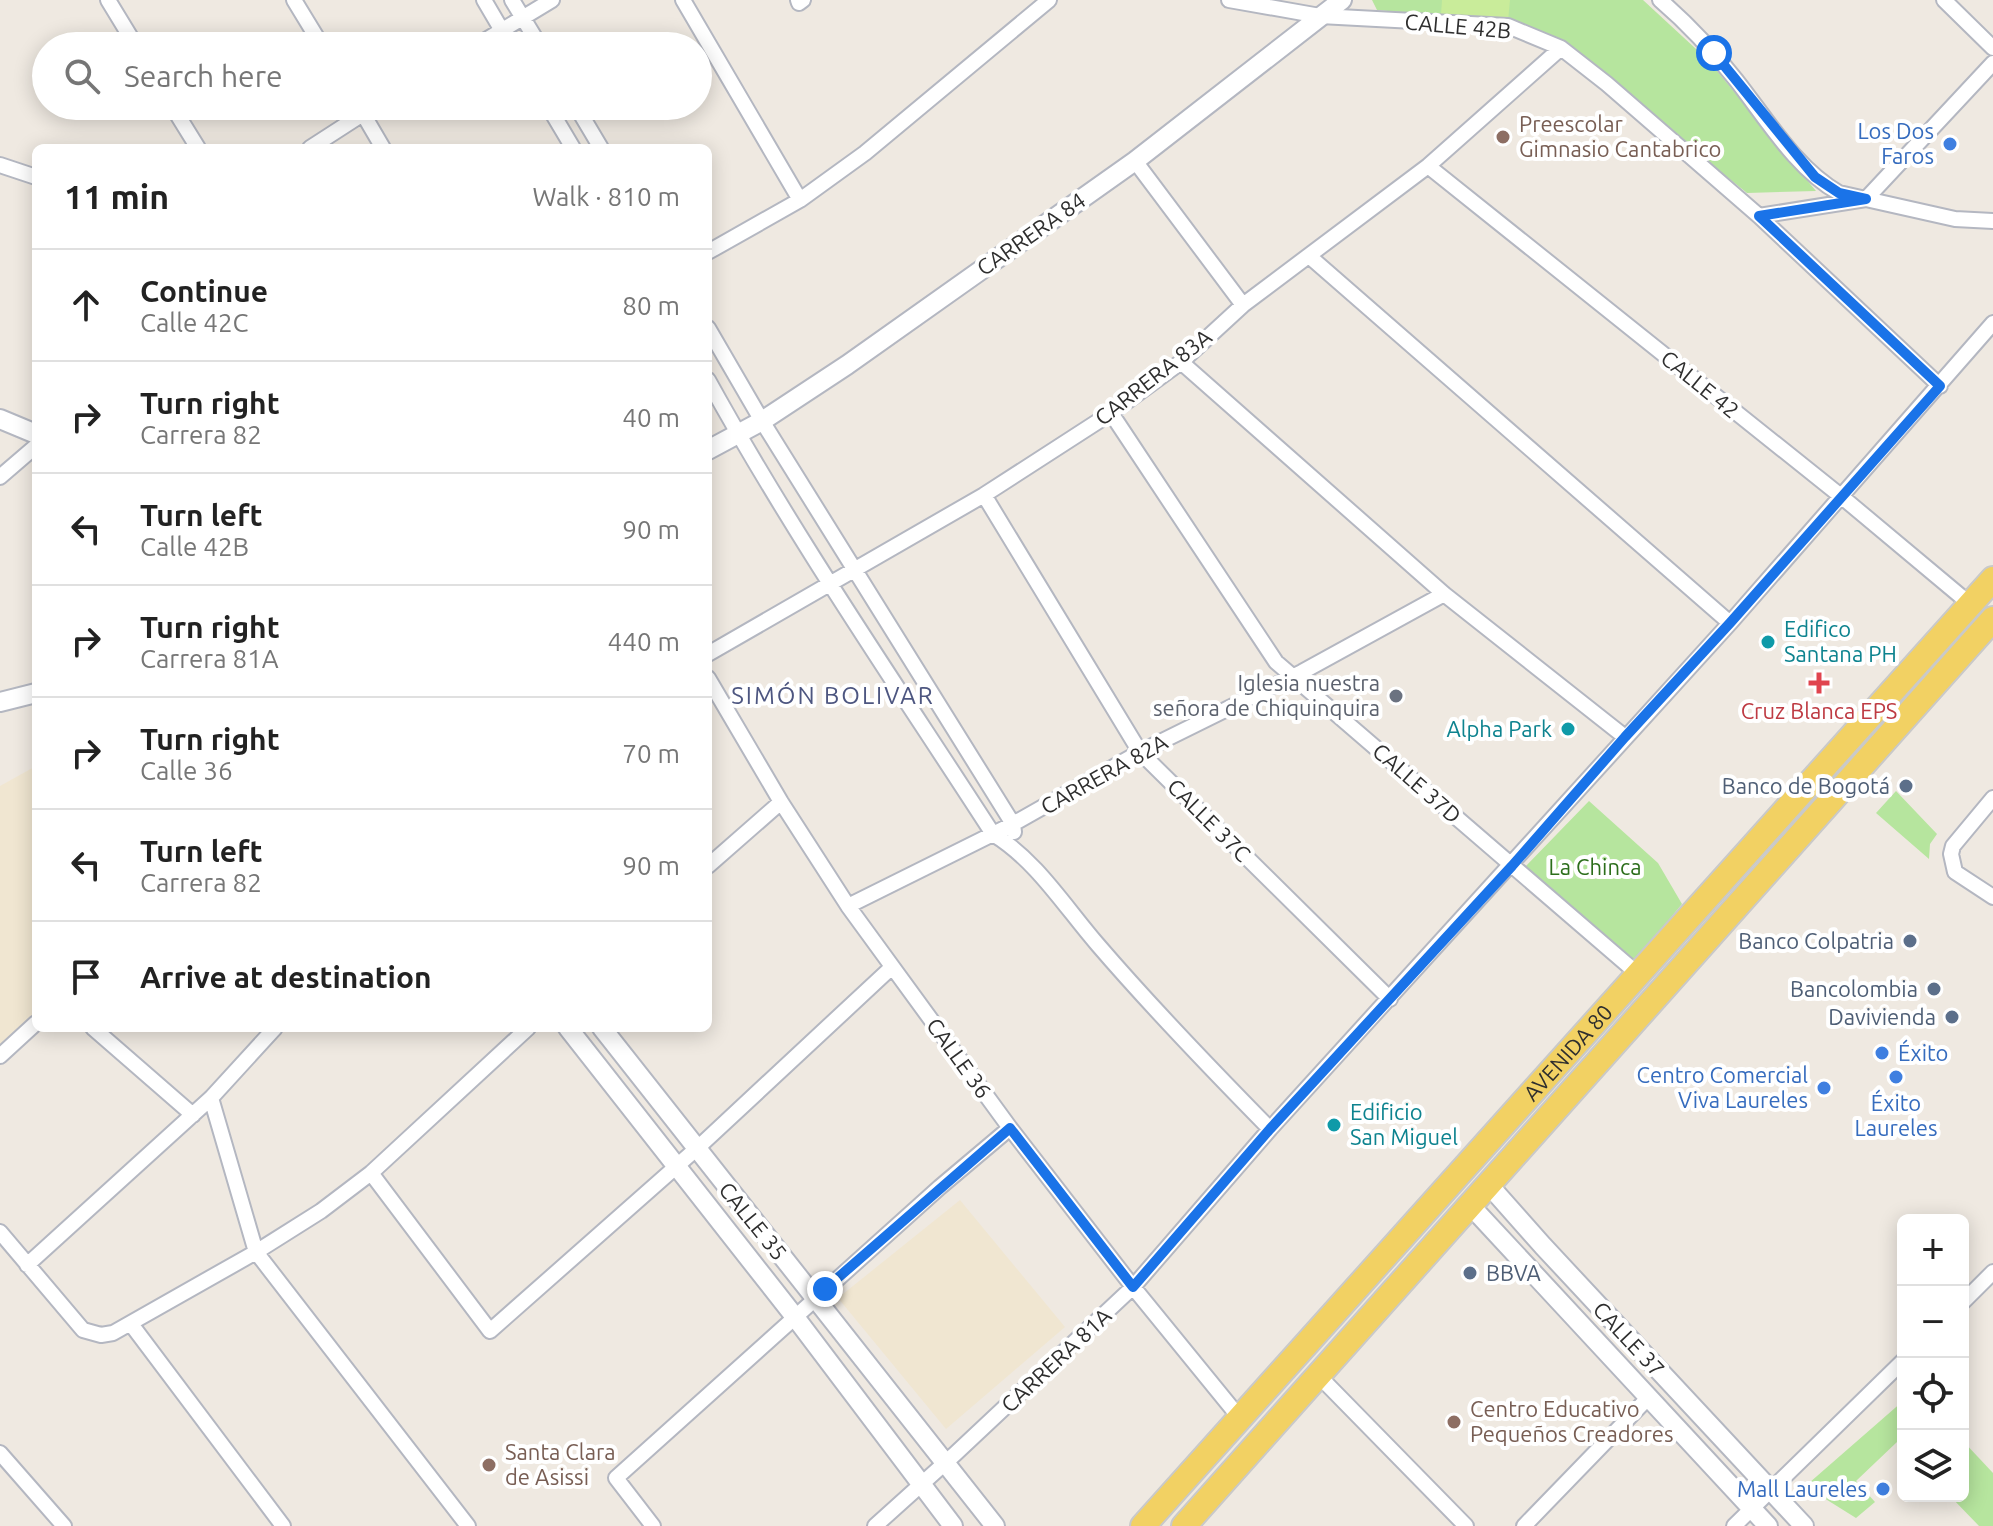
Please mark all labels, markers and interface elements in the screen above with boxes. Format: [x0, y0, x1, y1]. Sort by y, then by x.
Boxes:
street label: CALLE 42B [1404, 8, 1512, 43]
search box [32, 32, 712, 120]
route start [1696, 35, 1732, 71]
icon: search [60, 54, 104, 98]
text: Search here [124, 59, 283, 93]
place label: Preescolar Gimnasio Cantabrico [1519, 111, 1721, 161]
place label: Los Dos Faros [1857, 118, 1934, 168]
marker: Preescolar Gimnasio Cantabrico [1494, 128, 1512, 146]
marker: Los Dos Faros [1941, 135, 1959, 153]
text: 11 min [64, 177, 169, 215]
text: Walk · 810 m [532, 182, 680, 211]
street label: CARRERA 84 [972, 187, 1090, 280]
text: Continue [140, 274, 268, 308]
icon: ahead [64, 283, 108, 327]
text: 80 m [622, 291, 680, 320]
text: Calle 42C [140, 308, 249, 337]
street label: CARRERA 83A [1089, 323, 1216, 430]
street label: CALLE 42 [1656, 345, 1744, 423]
text: Turn right [140, 386, 280, 420]
icon: right [64, 395, 108, 439]
text: 40 m [622, 403, 680, 432]
text: Carrera 82 [140, 420, 262, 449]
text: Turn left [140, 498, 262, 532]
icon: left [64, 507, 108, 551]
text: 90 m [622, 515, 680, 544]
text: Calle 42B [140, 532, 249, 561]
text: Turn right [140, 610, 280, 644]
place label: Edifico Santana PH [1784, 616, 1897, 666]
icon: right [64, 619, 108, 663]
text: 440 m [608, 627, 680, 656]
marker: Edifico Santana PH [1759, 633, 1777, 651]
text: Carrera 81A [140, 644, 279, 673]
place label: Iglesia nuestra señora de Chiquinquira [1153, 670, 1380, 720]
marker: Cruz Blanca EPS [1808, 672, 1830, 694]
district label: SIMÓN BOLIVAR [731, 681, 935, 709]
marker: Iglesia nuestra señora de Chiquinquira [1387, 687, 1405, 705]
place label: Cruz Blanca EPS [1741, 698, 1897, 723]
place label: Alpha Park [1446, 716, 1552, 741]
marker: Alpha Park [1559, 720, 1577, 738]
text: Turn right [140, 722, 280, 756]
street label: CARRERA 82A [1036, 728, 1172, 819]
icon: right [64, 731, 108, 775]
street label: CALLE 37D [1368, 738, 1466, 828]
text: 70 m [622, 739, 680, 768]
text: Calle 36 [140, 756, 233, 785]
street label: CALLE 37C [1163, 773, 1256, 866]
place label: Banco de Bogotá [1722, 773, 1890, 798]
marker: Banco de Bogotá [1897, 777, 1915, 795]
text: Turn left [140, 834, 262, 868]
icon: left [64, 843, 108, 887]
text: 90 m [622, 851, 680, 880]
park label: La Chinca [1549, 854, 1642, 879]
text: Carrera 82 [140, 868, 262, 897]
place label: Banco Colpatria [1738, 928, 1894, 953]
marker: Banco Colpatria [1901, 932, 1919, 950]
icon: arrive [64, 955, 108, 999]
text: Arrive at destination [140, 960, 432, 994]
place label: Bancolombia [1790, 976, 1918, 1001]
marker: Bancolombia [1925, 980, 1943, 998]
street label: AVENIDA 80 [1518, 999, 1617, 1105]
place label: Davivienda [1828, 1004, 1936, 1029]
marker: Davivienda [1943, 1008, 1961, 1026]
street label: CALLE 36 [922, 1013, 997, 1103]
place label: Éxito [1898, 1039, 1949, 1065]
marker: Éxito [1873, 1044, 1891, 1062]
place label: Centro Comercial Viva Laureles [1637, 1062, 1808, 1112]
marker: Éxito Laureles [1887, 1068, 1905, 1086]
marker: Centro Comercial Viva Laureles [1815, 1079, 1833, 1097]
place label: Éxito Laureles [1854, 1089, 1938, 1140]
place label: Edificio San Miguel [1350, 1099, 1458, 1149]
marker: Edificio San Miguel [1325, 1116, 1343, 1134]
street label: CALLE 35 [714, 1177, 792, 1265]
map controls [1897, 1214, 1969, 1502]
button: + [1897, 1214, 1969, 1286]
place label: BBVA [1486, 1260, 1542, 1285]
marker: BBVA [1461, 1264, 1479, 1282]
route end [807, 1271, 843, 1307]
button: − [1897, 1286, 1969, 1358]
street label: CALLE 37 [1589, 1296, 1670, 1381]
street label: CARRERA 81A [996, 1302, 1116, 1417]
button: locate [1897, 1358, 1969, 1430]
place label: Centro Educativo Pequeños Creadores [1470, 1396, 1673, 1446]
marker: Centro Educativo Pequeños Creadores [1445, 1413, 1463, 1431]
button: layers [1897, 1430, 1969, 1502]
place label: Santa Clara de Asissi [505, 1439, 616, 1489]
marker: Santa Clara de Asissi [480, 1456, 498, 1474]
place label: Mall Laureles [1737, 1476, 1867, 1501]
marker: Mall Laureles [1874, 1480, 1892, 1498]

